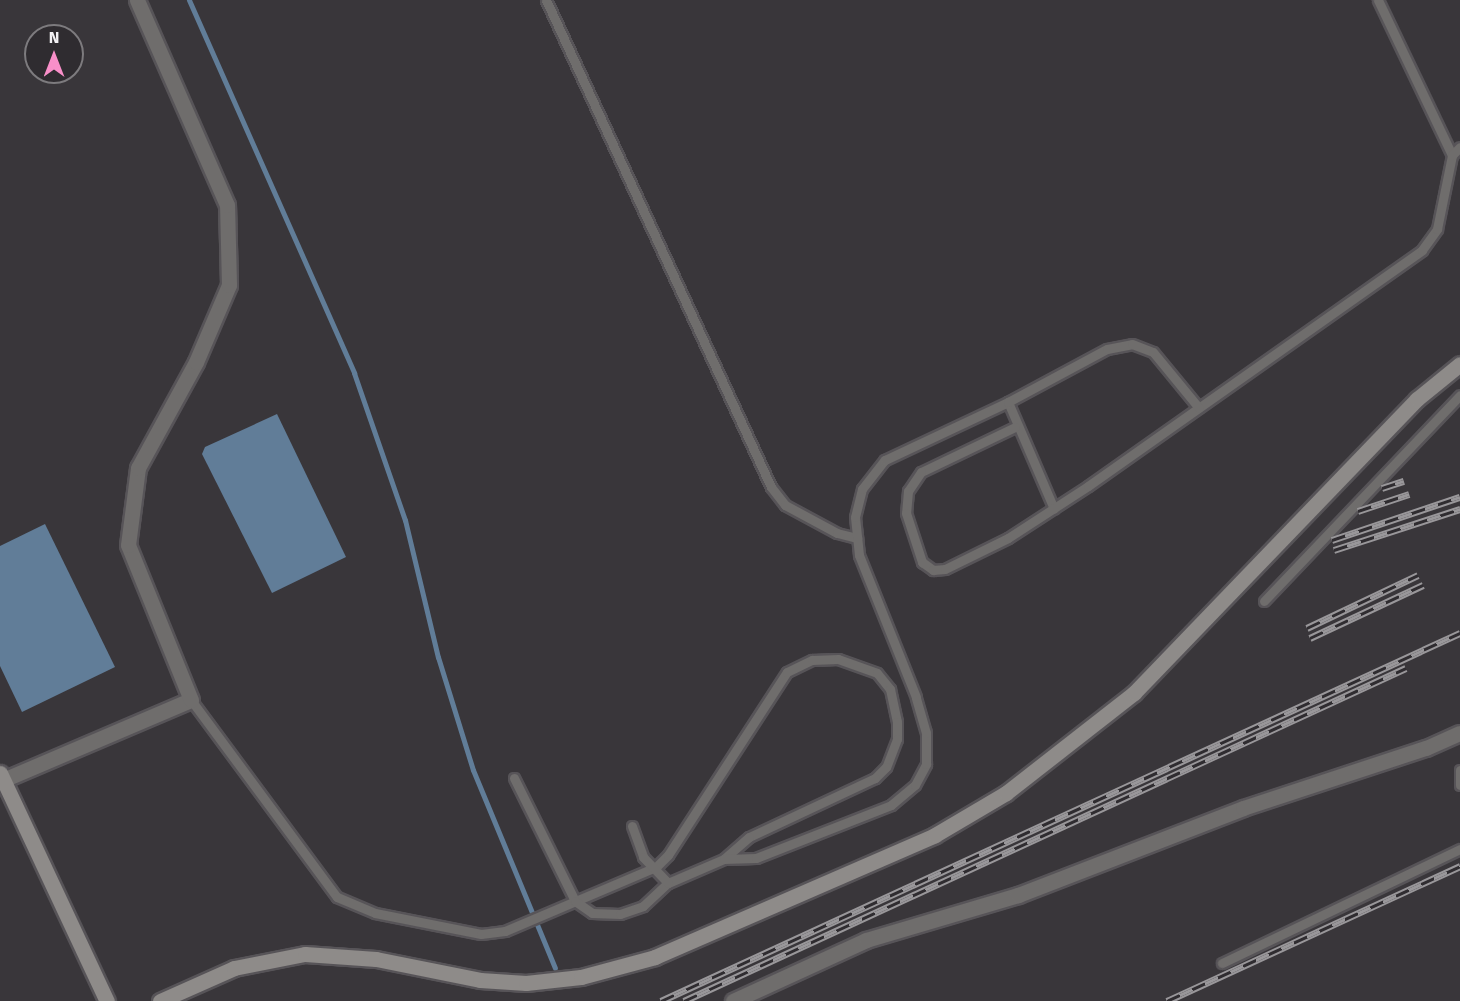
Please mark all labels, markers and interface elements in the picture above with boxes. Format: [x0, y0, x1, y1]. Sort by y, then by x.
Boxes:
north arrow [24, 24, 84, 84]
text: N [49, 28, 59, 47]

